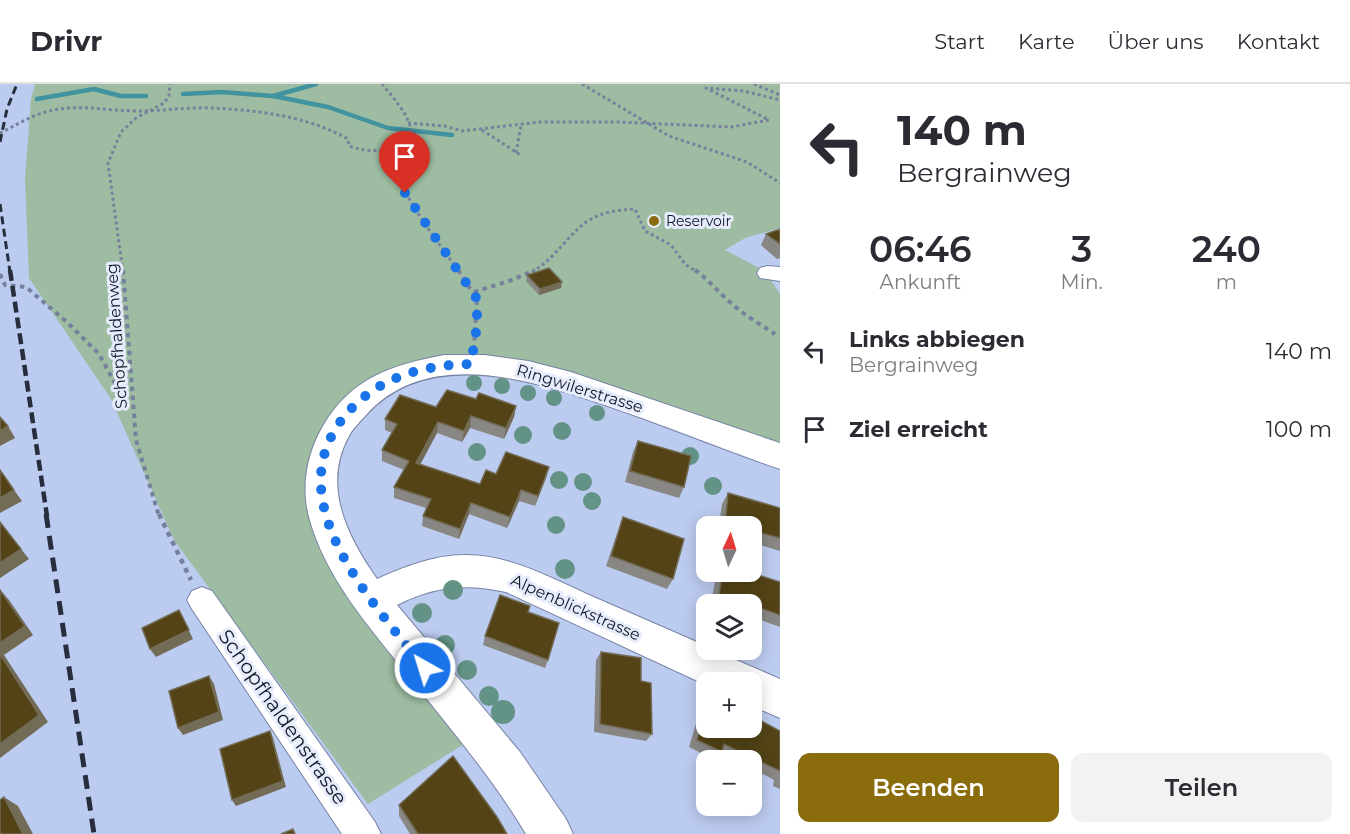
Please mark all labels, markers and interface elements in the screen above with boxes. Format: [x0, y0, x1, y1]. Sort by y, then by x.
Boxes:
text: Drivr [30, 24, 102, 58]
text: Start [934, 29, 985, 54]
text: Karte [1018, 29, 1075, 54]
text: Über uns [1108, 29, 1204, 54]
text: Kontakt [1237, 29, 1320, 54]
text: 140 m [897, 104, 1027, 156]
icon: left [798, 108, 876, 186]
pin [379, 131, 430, 193]
icon: arrive [388, 140, 421, 173]
text: Bergrainweg [897, 156, 1072, 189]
place label: Reservoir [666, 212, 732, 230]
marker: Reservoir [647, 214, 661, 228]
text: 06:46 [869, 227, 972, 271]
text: 3 [1071, 227, 1092, 271]
text: 240 [1192, 227, 1261, 271]
street label: Schopfhaldenweg [102, 262, 131, 409]
text: Ankunft [880, 270, 961, 294]
text: Min. [1061, 270, 1103, 294]
text: m [1216, 270, 1237, 294]
text: Links abbiegen [849, 326, 1025, 353]
icon: left [798, 335, 831, 368]
text: 140 m [1266, 338, 1332, 365]
text: Bergrainweg [849, 353, 978, 377]
street label: Ringwilerstrasse [514, 360, 645, 417]
icon: arrive [798, 413, 831, 446]
text: Ziel erreicht [849, 416, 988, 443]
text: 100 m [1266, 416, 1332, 443]
north arrow [696, 516, 762, 582]
map controls [696, 516, 762, 816]
street label: Alpenblickstrasse [508, 570, 643, 645]
button: layers [696, 594, 762, 660]
street label: Schopfhaldenstrasse [213, 625, 353, 809]
position arrow [393, 636, 457, 700]
button: + [696, 672, 762, 738]
button: − [696, 750, 762, 816]
button: Beenden [798, 753, 1059, 822]
button: Teilen [1071, 753, 1332, 822]

